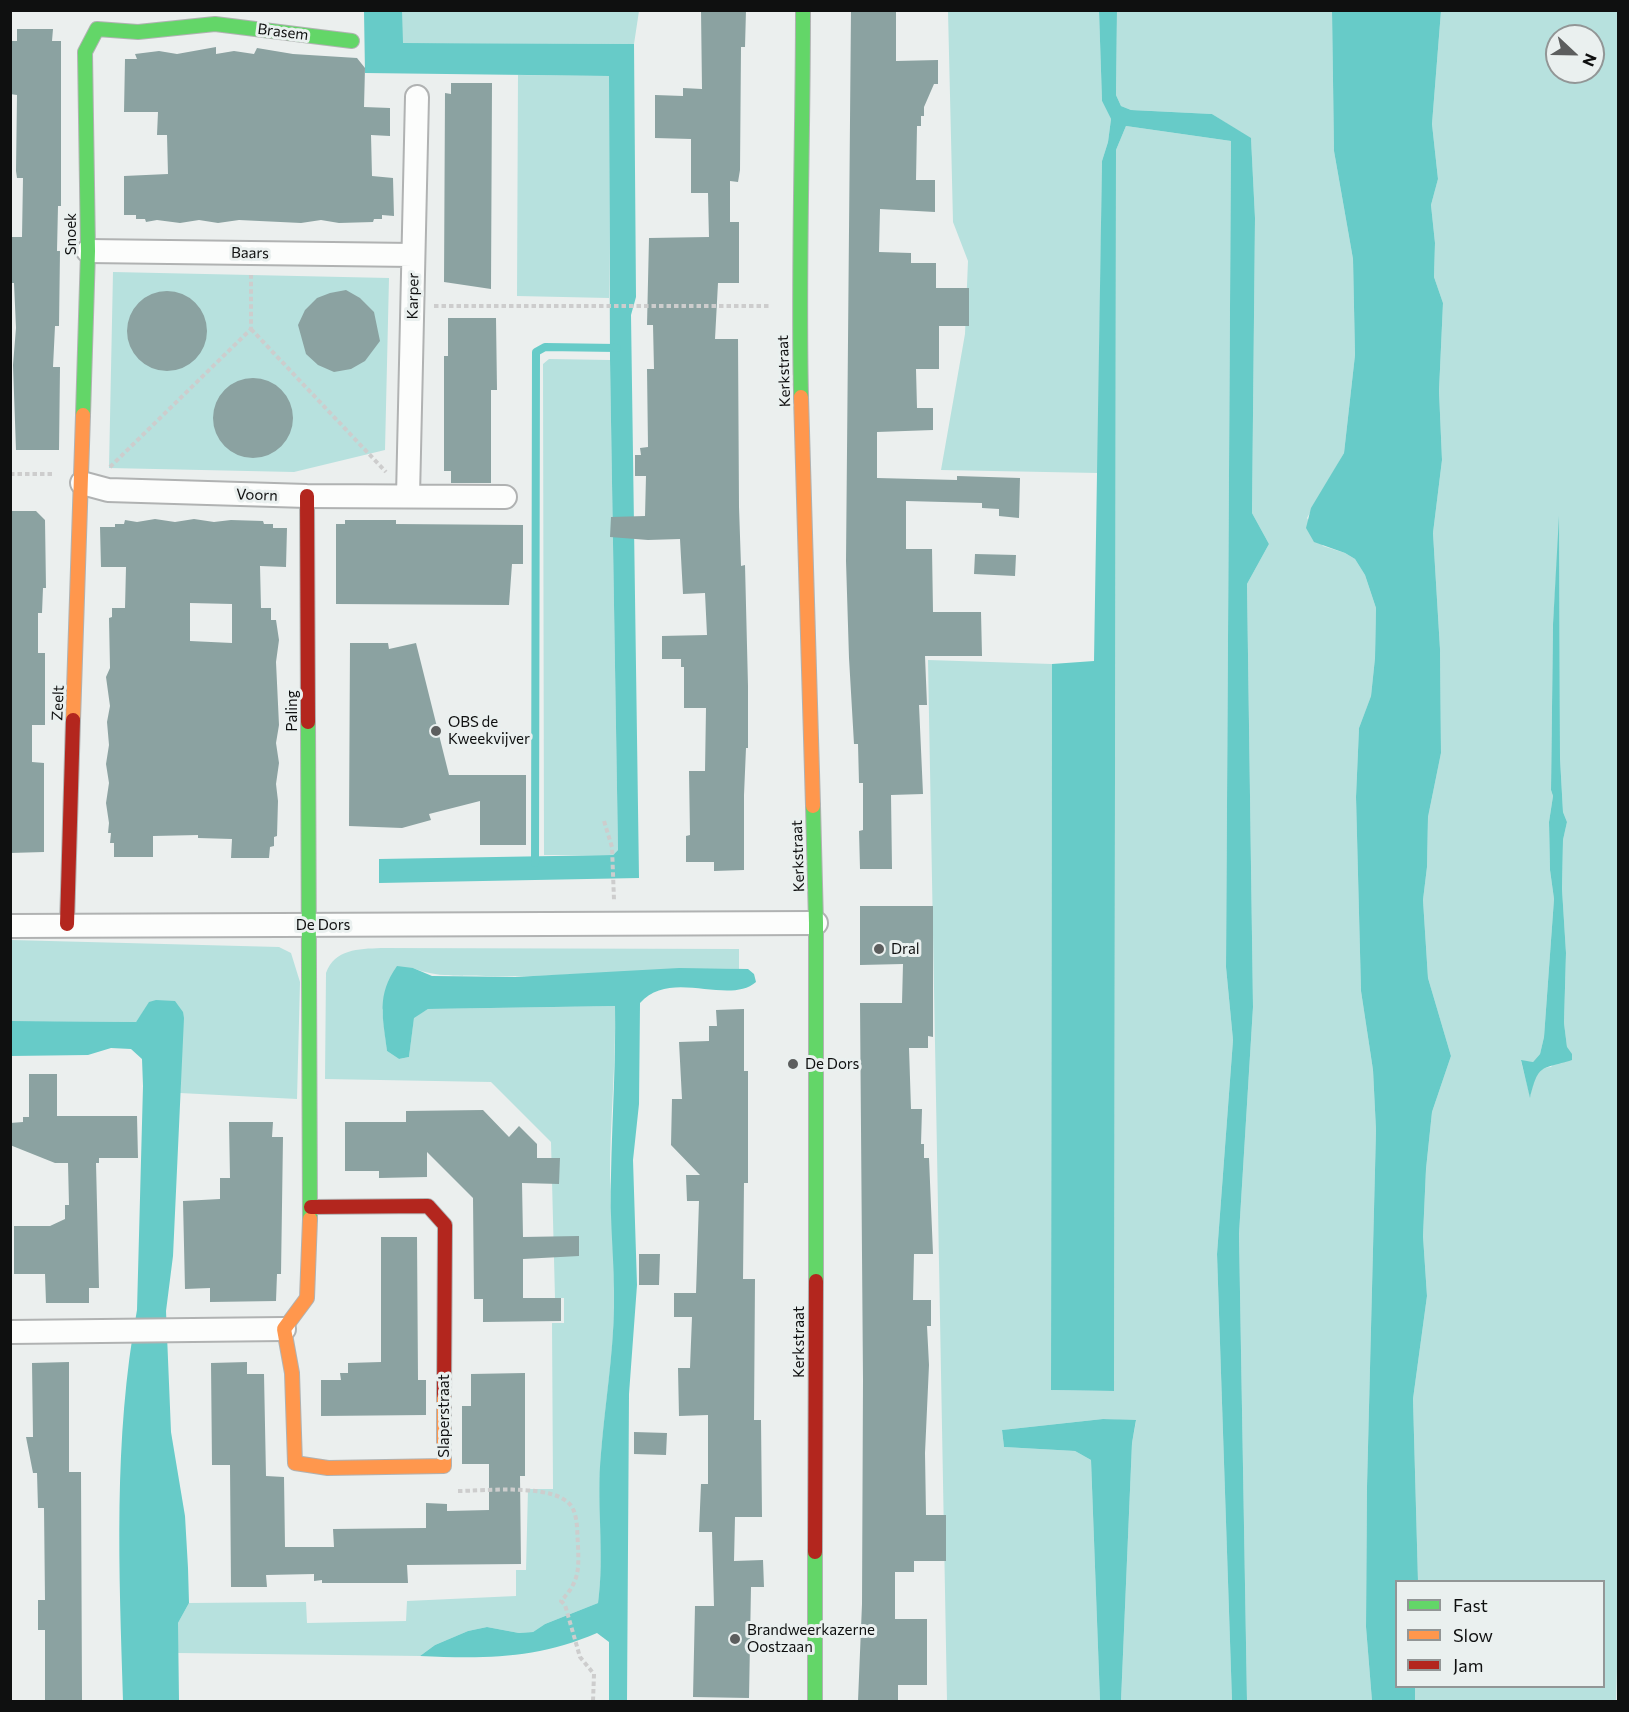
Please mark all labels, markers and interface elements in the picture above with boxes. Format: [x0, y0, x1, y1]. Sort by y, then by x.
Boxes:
street label: Brasem [256, 20, 310, 44]
north arrow [1545, 24, 1605, 84]
text: N [1579, 51, 1601, 69]
street label: Snoek [62, 213, 80, 255]
street label: Baars [231, 244, 269, 262]
street label: Karper [404, 273, 422, 319]
street label: Kerkstraat [774, 335, 794, 407]
street label: Voorn [236, 485, 278, 505]
street label: Zeelt [48, 685, 68, 721]
street label: Paling [283, 690, 301, 732]
place label: OBS de Kweekvijver [448, 713, 530, 748]
marker: OBS de Kweekvijver [429, 724, 443, 738]
street label: Kerkstraat [788, 820, 808, 892]
street label: De Dors [296, 916, 350, 934]
place label: Dral [891, 940, 920, 958]
marker: Dral [872, 942, 886, 956]
place label: De Dors [805, 1055, 859, 1073]
marker: De Dors [786, 1057, 800, 1071]
street label: Kerkstraat [790, 1306, 808, 1378]
street label: Slaperstraat [435, 1374, 453, 1458]
legend [1395, 1580, 1605, 1688]
text: Fast [1453, 1594, 1488, 1616]
place label: Brandweerkazerne Oostzaan [747, 1621, 875, 1656]
text: Slow [1453, 1624, 1493, 1646]
marker: Brandweerkazerne Oostzaan [728, 1632, 742, 1646]
text: Jam [1453, 1654, 1483, 1676]

